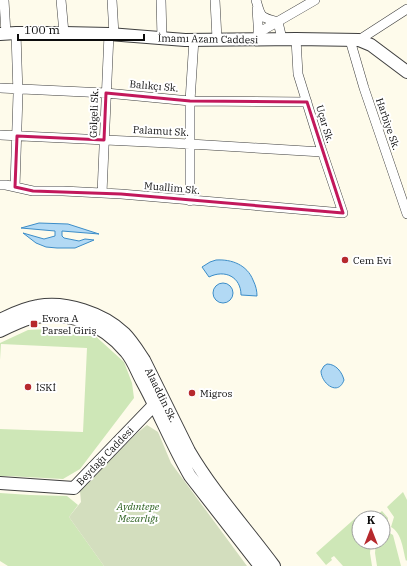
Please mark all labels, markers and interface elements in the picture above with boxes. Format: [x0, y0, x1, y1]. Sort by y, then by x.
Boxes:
scale bar [18, 16, 144, 42]
text: 100 m [24, 22, 60, 37]
street label: İmamı Azam Caddesi [158, 32, 258, 46]
street label: Balıkçı Sk. [129, 77, 179, 95]
street label: Gölgeli Sk. [87, 88, 101, 138]
street label: Harbiye Sk. [373, 96, 403, 152]
street label: Uçar Sk. [313, 103, 337, 145]
street label: Palamut Sk. [133, 123, 189, 139]
street label: Muallim Sk. [144, 179, 200, 197]
place label: Cem Evi [353, 254, 391, 267]
marker: Cem Evi [340, 255, 350, 265]
place label: Evora A Parsel Giriş [42, 312, 96, 337]
marker: Evora A Parsel Giriş [29, 319, 39, 329]
street label: Alaaddin Sk. [142, 365, 180, 425]
place label: İSKİ [36, 381, 56, 394]
marker: İSKİ [23, 382, 33, 392]
place label: Migros [200, 387, 232, 400]
marker: Migros [187, 388, 197, 398]
street label: Beydağı Caddesi [74, 424, 136, 488]
park label: Aydıntepe Mezarlığı [116, 500, 160, 525]
north arrow [351, 510, 391, 550]
text: K [367, 513, 376, 527]

